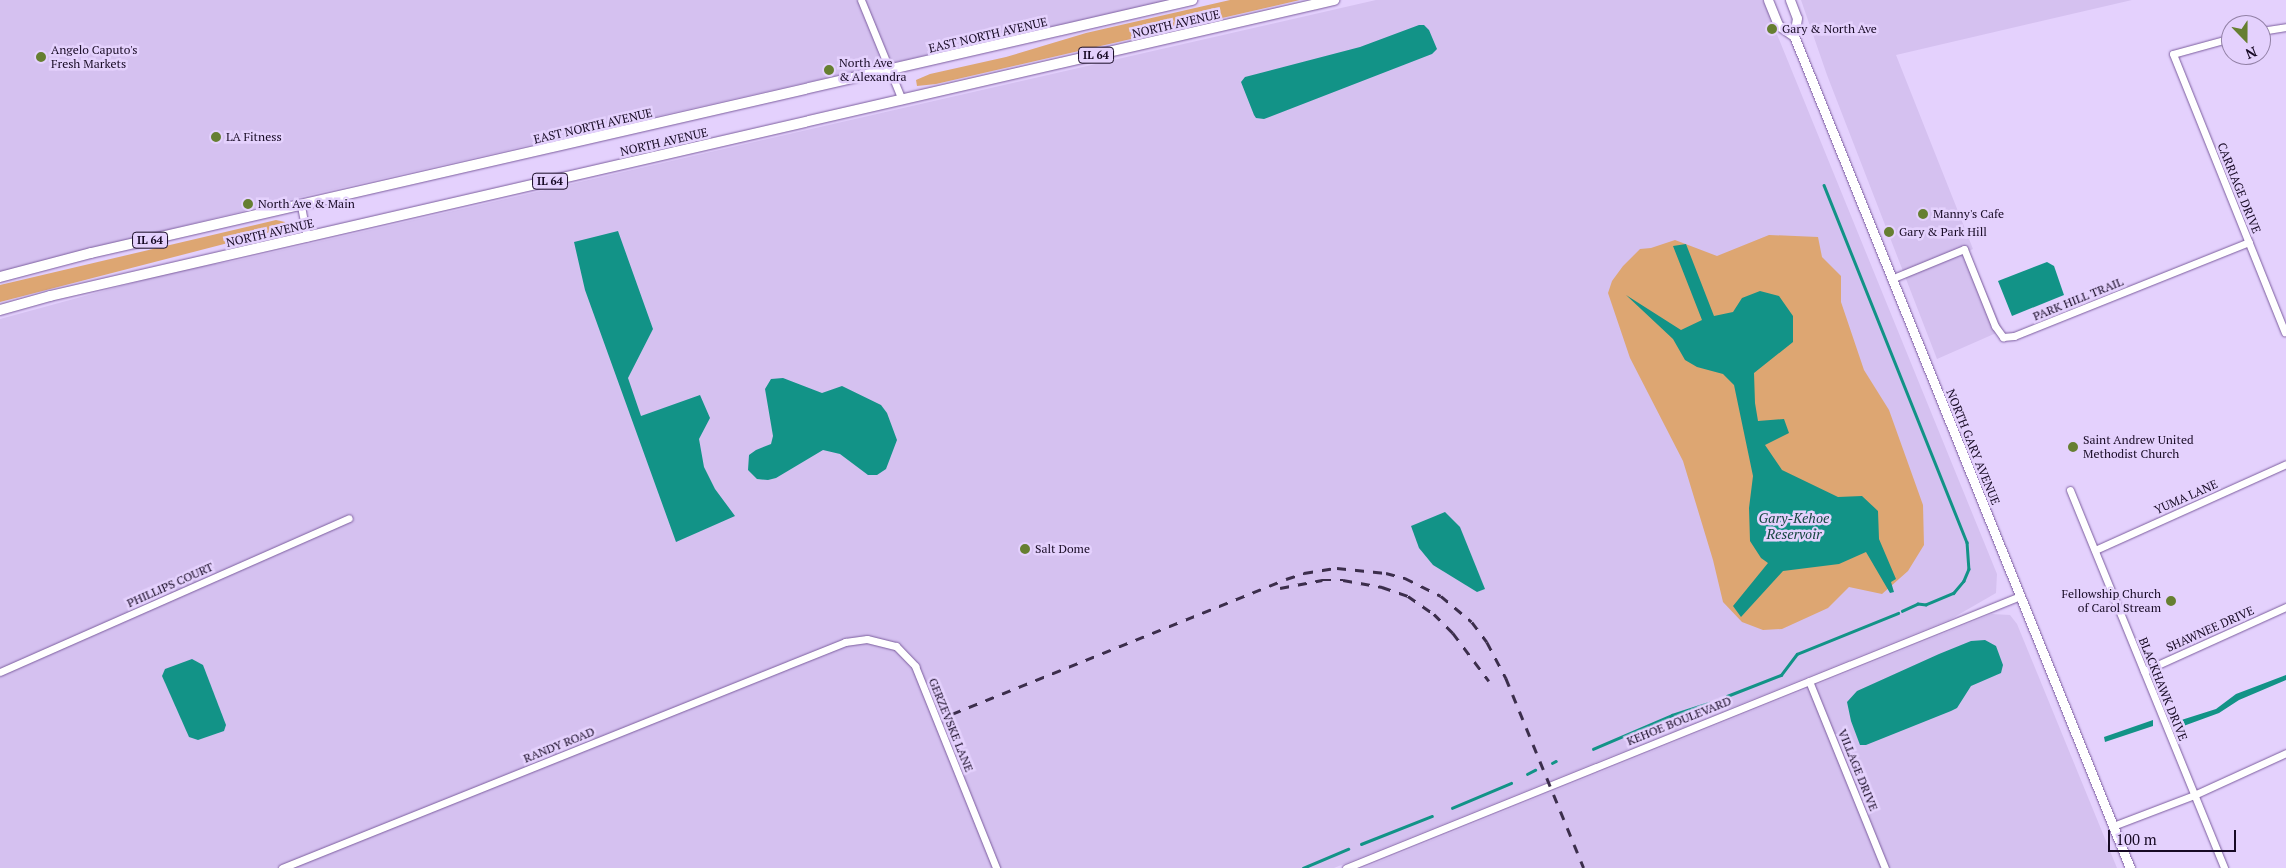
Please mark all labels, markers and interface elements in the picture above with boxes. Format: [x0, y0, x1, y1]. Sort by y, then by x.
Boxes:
street label: NORTH AVENUE [1131, 7, 1221, 41]
street label: EAST NORTH AVENUE [927, 14, 1049, 56]
north arrow [2221, 15, 2271, 65]
place label: Gary & North Ave [1782, 22, 1877, 36]
marker: Gary & North Ave [1766, 23, 1778, 35]
place label: Angelo Caputo's Fresh Markets [51, 43, 137, 71]
text: N [2243, 43, 2260, 64]
road number: IL 64 [1077, 46, 1115, 64]
marker: Angelo Caputo's Fresh Markets [35, 51, 47, 63]
place label: North Ave & Alexandra [839, 56, 907, 84]
marker: North Ave & Alexandra [823, 64, 835, 76]
street label: EAST NORTH AVENUE [532, 105, 654, 147]
street label: NORTH AVENUE [619, 125, 709, 159]
place label: LA Fitness [226, 130, 282, 144]
marker: LA Fitness [210, 131, 222, 143]
street label: CARRIAGE DRIVE [2214, 141, 2264, 235]
road number: IL 64 [531, 172, 569, 190]
place label: North Ave & Main [258, 197, 355, 211]
marker: North Ave & Main [242, 198, 254, 210]
place label: Manny's Cafe [1933, 207, 2004, 221]
marker: Manny's Cafe [1917, 208, 1929, 220]
street label: NORTH AVENUE [225, 216, 315, 250]
place label: Gary & Park Hill [1899, 225, 1987, 239]
marker: Gary & Park Hill [1883, 226, 1895, 238]
road number: IL 64 [131, 232, 169, 248]
street label: PARK HILL TRAIL [2031, 274, 2125, 324]
street label: NORTH GARY AVENUE [1943, 387, 2003, 507]
place label: Saint Andrew United Methodist Church [2083, 433, 2194, 461]
marker: Saint Andrew United Methodist Church [2067, 441, 2079, 453]
street label: YUMA LANE [2152, 477, 2220, 517]
water label: Gary-Kehoe Reservoir [1759, 510, 1829, 542]
place label: Salt Dome [1035, 542, 1090, 556]
marker: Salt Dome [1019, 543, 1031, 555]
street label: PHILLIPS COURT [125, 560, 215, 610]
place label: Fellowship Church of Carol Stream [2062, 587, 2161, 615]
marker: Fellowship Church of Carol Stream [2165, 595, 2177, 607]
street label: SHAWNEE DRIVE [2164, 603, 2256, 655]
street label: BLACKHAWK DRIVE [2136, 635, 2190, 743]
street label: GERZEVSKE LANE [926, 676, 976, 774]
street label: KEHOE BOULEVARD [1625, 693, 1733, 749]
street label: RANDY ROAD [521, 724, 597, 766]
street label: VILLAGE DRIVE [1835, 727, 1881, 813]
scale bar [2111, 820, 2238, 852]
text: 100 m [2116, 829, 2157, 849]

